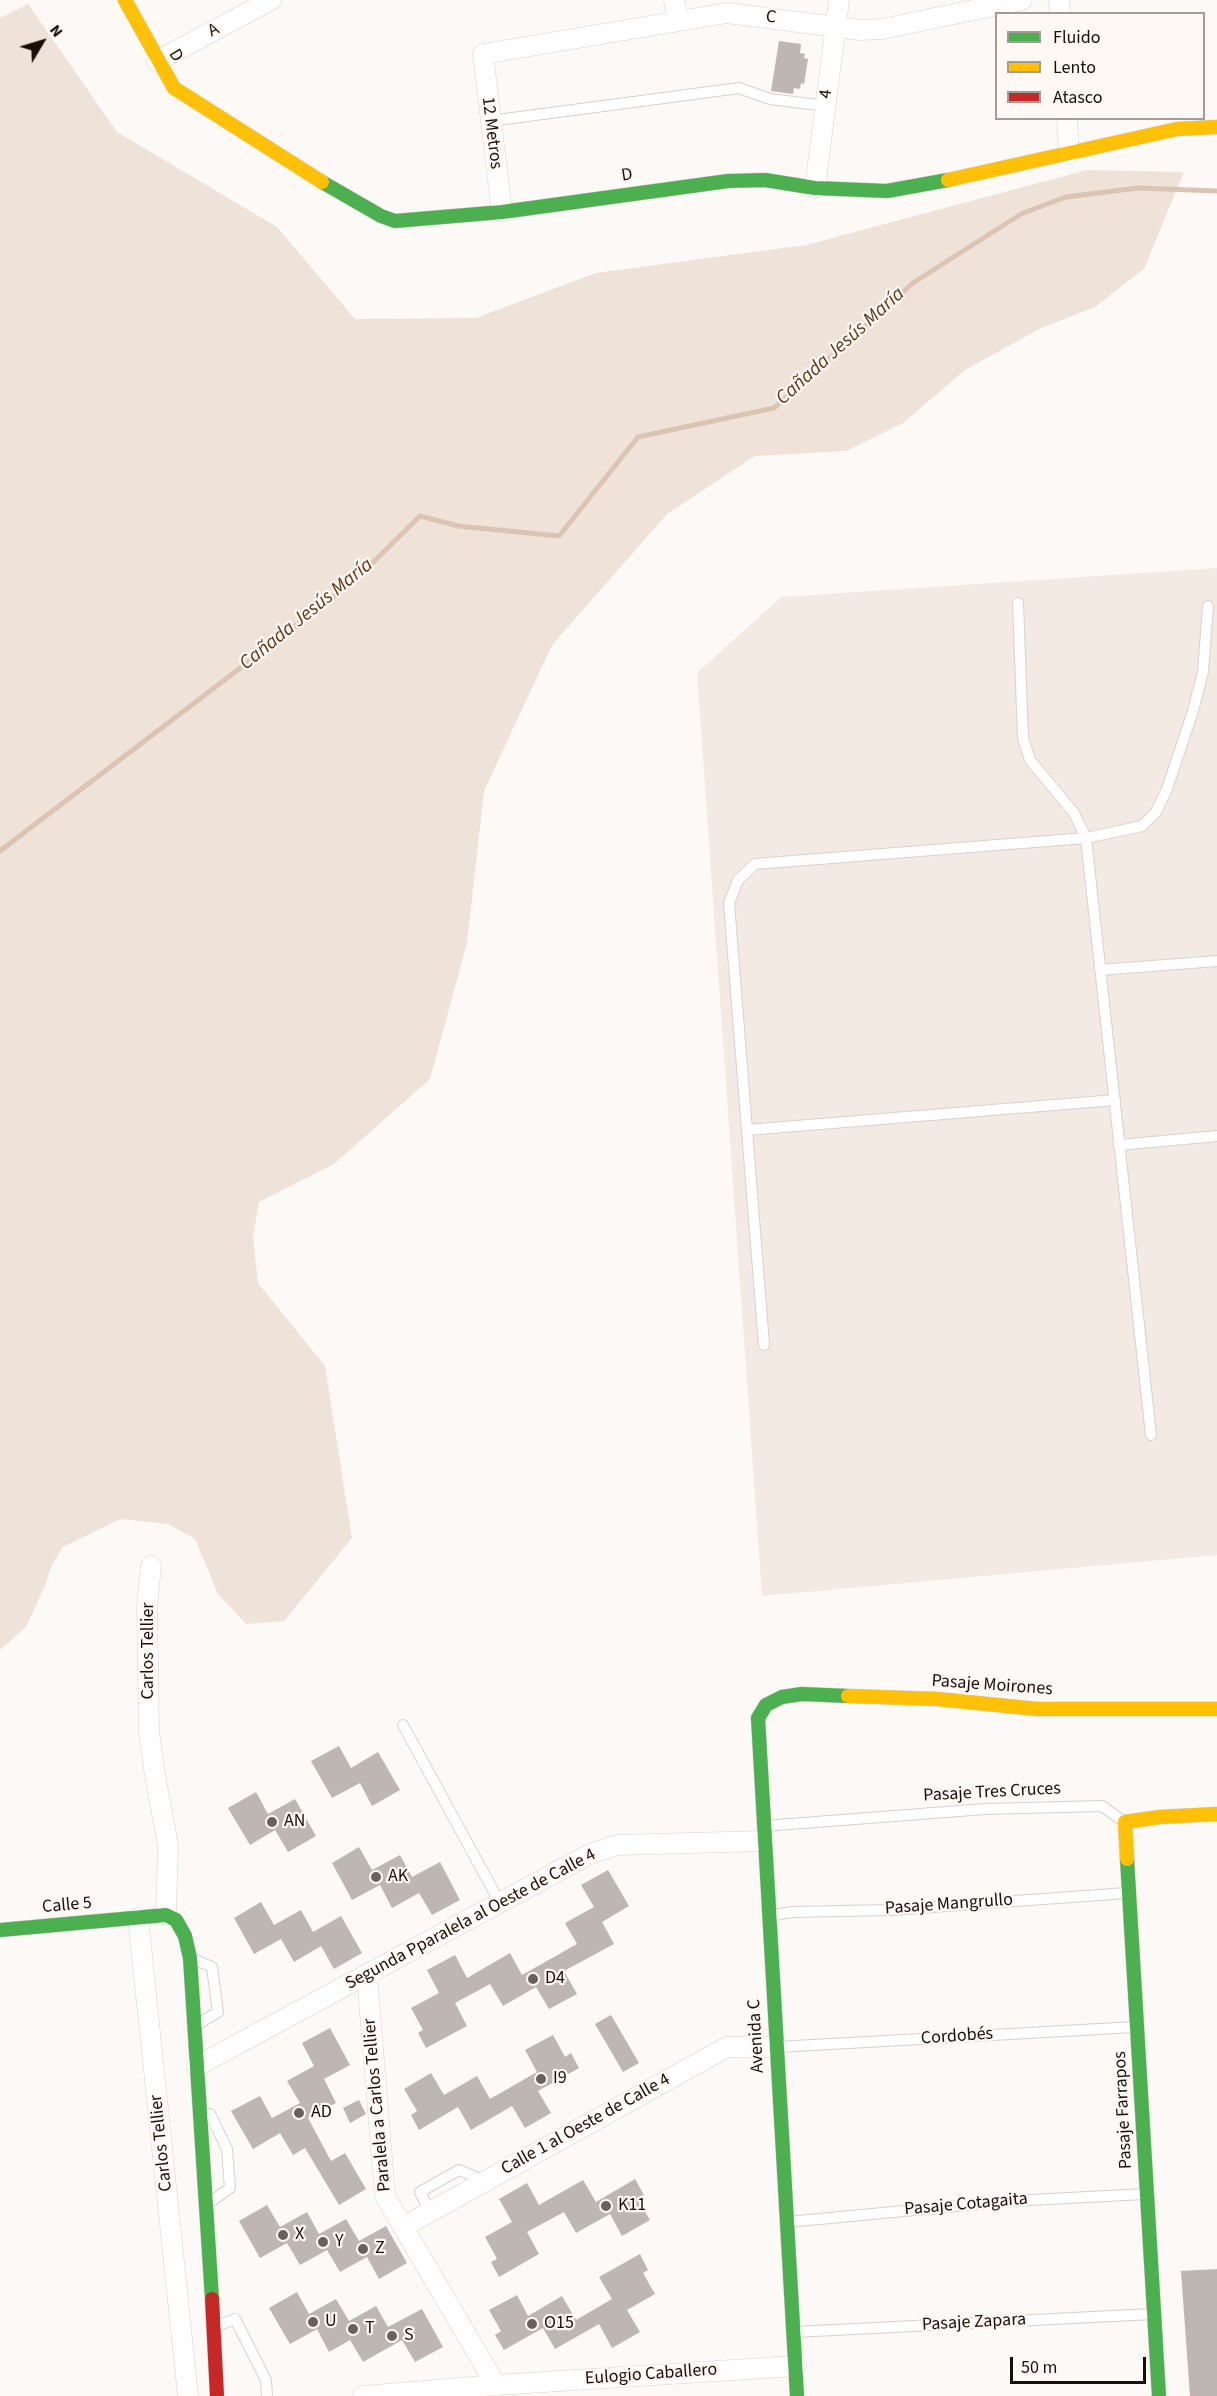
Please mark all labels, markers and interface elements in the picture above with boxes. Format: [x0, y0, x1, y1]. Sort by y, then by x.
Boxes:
street label: C [764, 7, 778, 29]
north arrow [12, 12, 72, 72]
legend [995, 12, 1205, 120]
street label: A [205, 19, 223, 43]
text: N [44, 20, 68, 42]
text: Fluido [1053, 25, 1100, 50]
street label: D [163, 46, 187, 66]
text: Lento [1053, 55, 1096, 80]
text: Atasco [1053, 85, 1102, 110]
street label: 4 [816, 88, 838, 100]
street label: 12 Metros [476, 96, 506, 170]
street label: D [620, 164, 634, 188]
water label: Cañada Jesús María [772, 283, 910, 411]
water label: Cañada Jesús María [235, 554, 379, 676]
street label: Carlos Tellier [138, 1602, 160, 1700]
street label: Pasaje Moirones [931, 1671, 1053, 1701]
street label: Pasaje Tres Cruces [923, 1779, 1061, 1807]
place label: AN [284, 1811, 305, 1833]
marker: AN [265, 1815, 279, 1829]
street label: Segunda Pparalela al Oeste de Calle 4 [342, 1845, 600, 1995]
place label: AK [388, 1866, 408, 1888]
marker: AK [369, 1870, 383, 1884]
street label: Pasaje Mangrullo [884, 1890, 1014, 1920]
street label: Calle 5 [41, 1893, 93, 1919]
place label: D4 [545, 1968, 565, 1990]
marker: D4 [526, 1972, 540, 1986]
street label: Avenida C [744, 1998, 770, 2074]
street label: Paralela a Carlos Tellier [360, 2017, 396, 2193]
street label: Cordobés [920, 2024, 994, 2050]
street label: Pasaje Farrapos [1110, 2051, 1138, 2169]
place label: I9 [553, 2068, 567, 2090]
street label: Calle 1 al Oeste de Calle 4 [498, 2070, 674, 2180]
marker: I9 [534, 2072, 548, 2086]
street label: Carlos Tellier [146, 2094, 178, 2192]
place label: AD [311, 2102, 332, 2124]
marker: AD [292, 2106, 306, 2120]
street label: Pasaje Cotagaita [903, 2189, 1029, 2221]
place label: K11 [618, 2195, 646, 2217]
marker: K11 [599, 2199, 613, 2213]
place label: X [295, 2224, 304, 2246]
marker: X [276, 2228, 290, 2242]
place label: Y [335, 2231, 344, 2253]
marker: Y [316, 2235, 330, 2249]
place label: Z [375, 2238, 385, 2260]
marker: Z [356, 2242, 370, 2256]
street label: Pasaje Zapara [921, 2309, 1027, 2337]
place label: U [325, 2311, 337, 2333]
place label: O15 [544, 2313, 574, 2335]
marker: U [306, 2315, 320, 2329]
marker: O15 [525, 2317, 539, 2331]
place label: T [365, 2318, 375, 2340]
marker: T [346, 2322, 360, 2336]
place label: S [404, 2325, 414, 2347]
marker: S [385, 2329, 399, 2343]
scale bar [1013, 2345, 1150, 2383]
text: 50 m [1021, 2355, 1057, 2380]
street label: Eulogio Caballero [584, 2360, 718, 2390]

